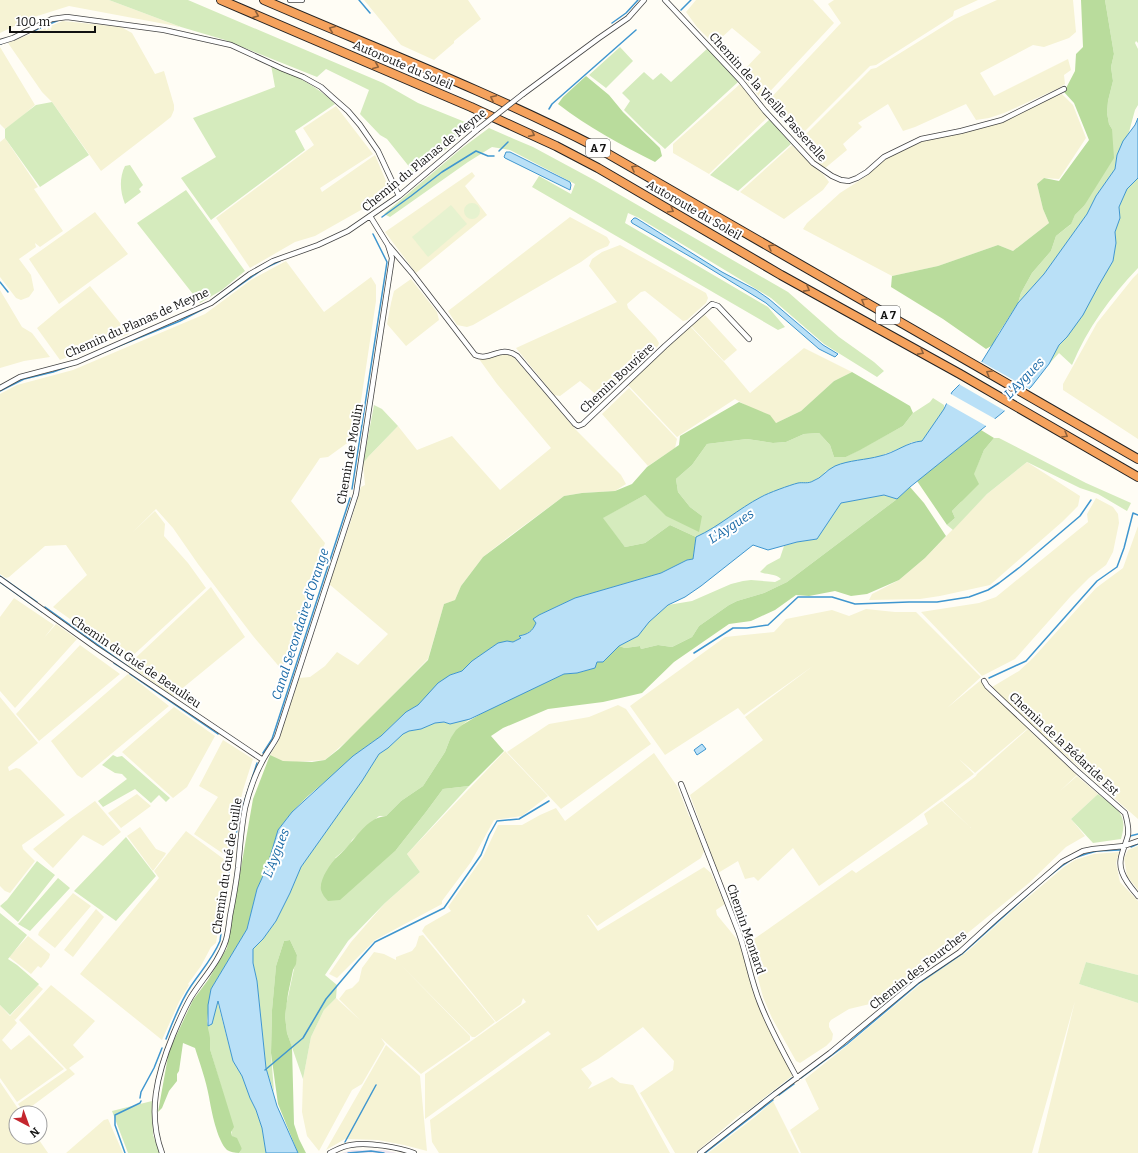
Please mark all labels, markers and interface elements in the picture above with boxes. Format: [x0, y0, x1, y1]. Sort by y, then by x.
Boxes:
scale bar [10, 8, 95, 34]
one-way arrow [253, 11, 260, 19]
text: 100 m [16, 15, 51, 29]
one-way arrow [329, 26, 336, 34]
street label: Chemin de la Vieille Passerelle [706, 30, 830, 164]
street label: Autoroute du Soleil [351, 38, 456, 93]
one-way arrow [372, 62, 379, 70]
one-way arrow [489, 95, 497, 103]
street label: Chemin du Planas de Meyne [359, 106, 489, 214]
one-way arrow [528, 129, 535, 137]
road number: A 7 [586, 139, 610, 157]
one-way arrow [631, 166, 638, 173]
street label: Autoroute du Soleil [644, 177, 744, 243]
one-way arrow [667, 205, 674, 212]
one-way arrow [768, 244, 775, 251]
one-way arrow [803, 284, 810, 292]
street label: Chemin du Planas de Meyne [63, 285, 211, 361]
one-way arrow [861, 299, 868, 306]
road number: A 7 [876, 306, 900, 324]
street label: Chemin Bouvière [577, 340, 657, 416]
one-way arrow [917, 347, 924, 355]
water label: L'Aygues [1001, 354, 1047, 402]
one-way arrow [986, 371, 993, 378]
street label: Chemin de Moulin [334, 402, 366, 505]
one-way arrow [1061, 430, 1068, 437]
water label: L'Aygues [705, 506, 757, 546]
water label: Canal Secondaire d'Orange [268, 546, 332, 702]
street label: Chemin du Gué de Beaulieu [68, 613, 204, 711]
street label: Chemin de la Bédaride Est [1006, 690, 1122, 799]
street label: Chemin du Gué de Guille [209, 797, 245, 935]
water label: L'Aygues [260, 826, 292, 880]
street label: Chemin Montard [724, 882, 768, 976]
street label: Chemin des Fourches [867, 928, 970, 1012]
north arrow [8, 1105, 48, 1145]
text: N [26, 1124, 42, 1140]

